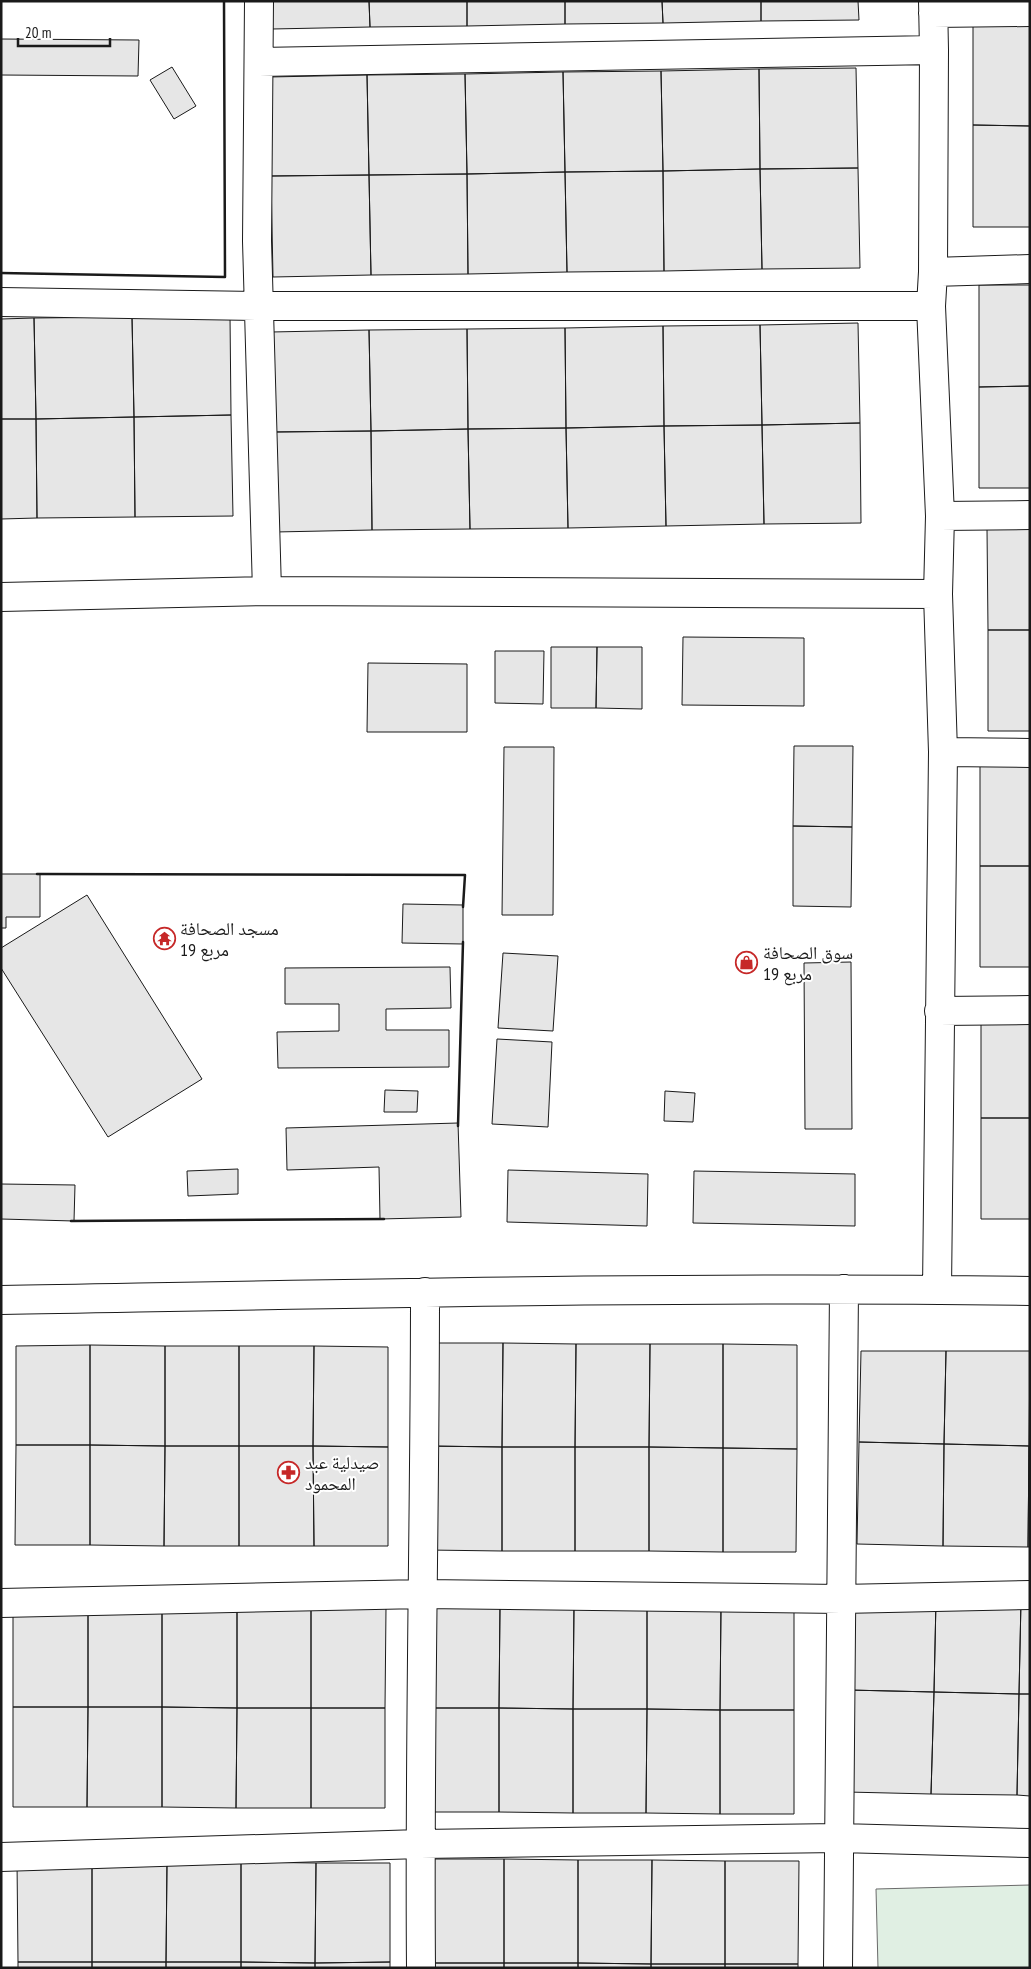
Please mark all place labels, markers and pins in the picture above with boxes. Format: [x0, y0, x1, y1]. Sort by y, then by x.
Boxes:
place label: مسجد الصحافة مربع 19 [180, 917, 279, 962]
temple icon: مسجد الصحافة مربع 19 [152, 927, 176, 951]
place label: سوق الصحافة مربع 19 [763, 941, 853, 986]
shop icon: سوق الصحافة مربع 19 [735, 951, 759, 975]
place label: صيدلية عبد المحمود [305, 1451, 379, 1495]
pharmacy icon: صيدلية عبد المحمود [277, 1461, 301, 1485]

